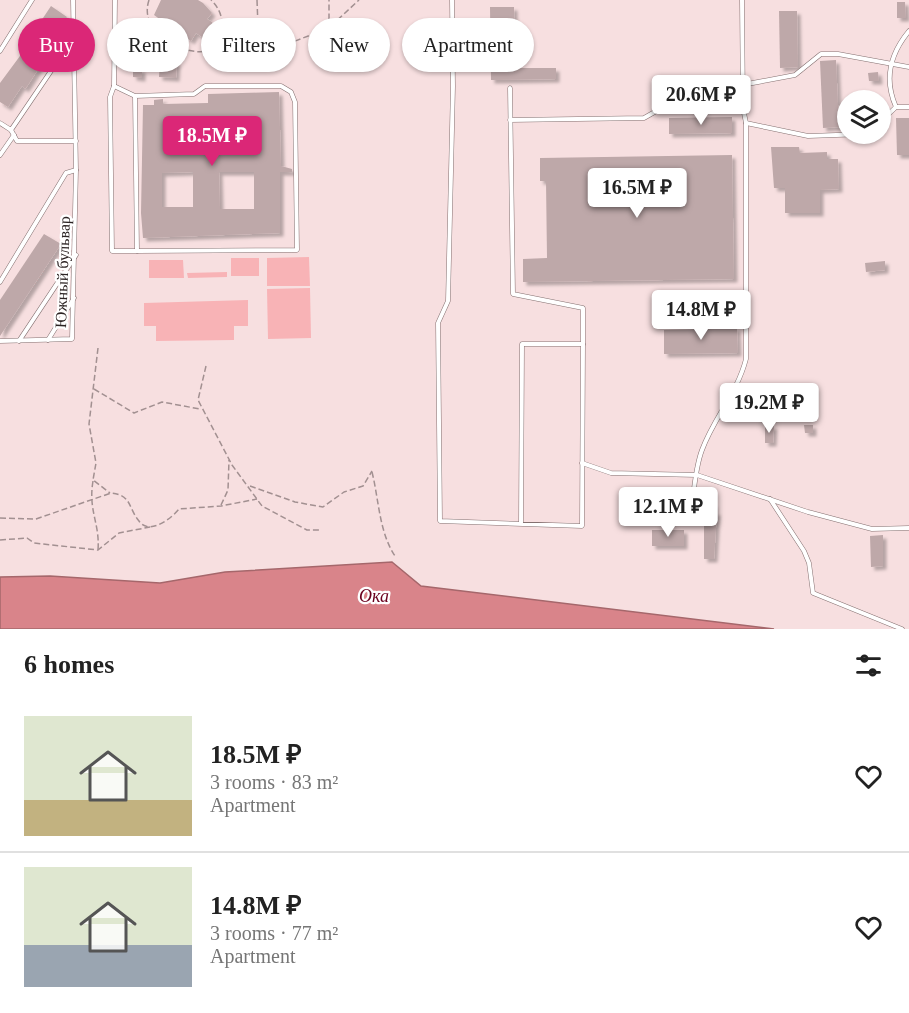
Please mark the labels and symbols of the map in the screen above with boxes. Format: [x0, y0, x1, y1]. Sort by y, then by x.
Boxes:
pin: 20.6M ₽ [646, 75, 756, 126]
pin: 18.5M ₽ [157, 116, 267, 167]
pin: 16.5M ₽ [582, 168, 692, 219]
street label: Южный бульвар [52, 216, 74, 328]
pin: 14.8M ₽ [646, 290, 756, 341]
pin: 19.2M ₽ [714, 383, 824, 434]
pin: 12.1M ₽ [613, 487, 723, 538]
water label: Ока [359, 586, 389, 606]

